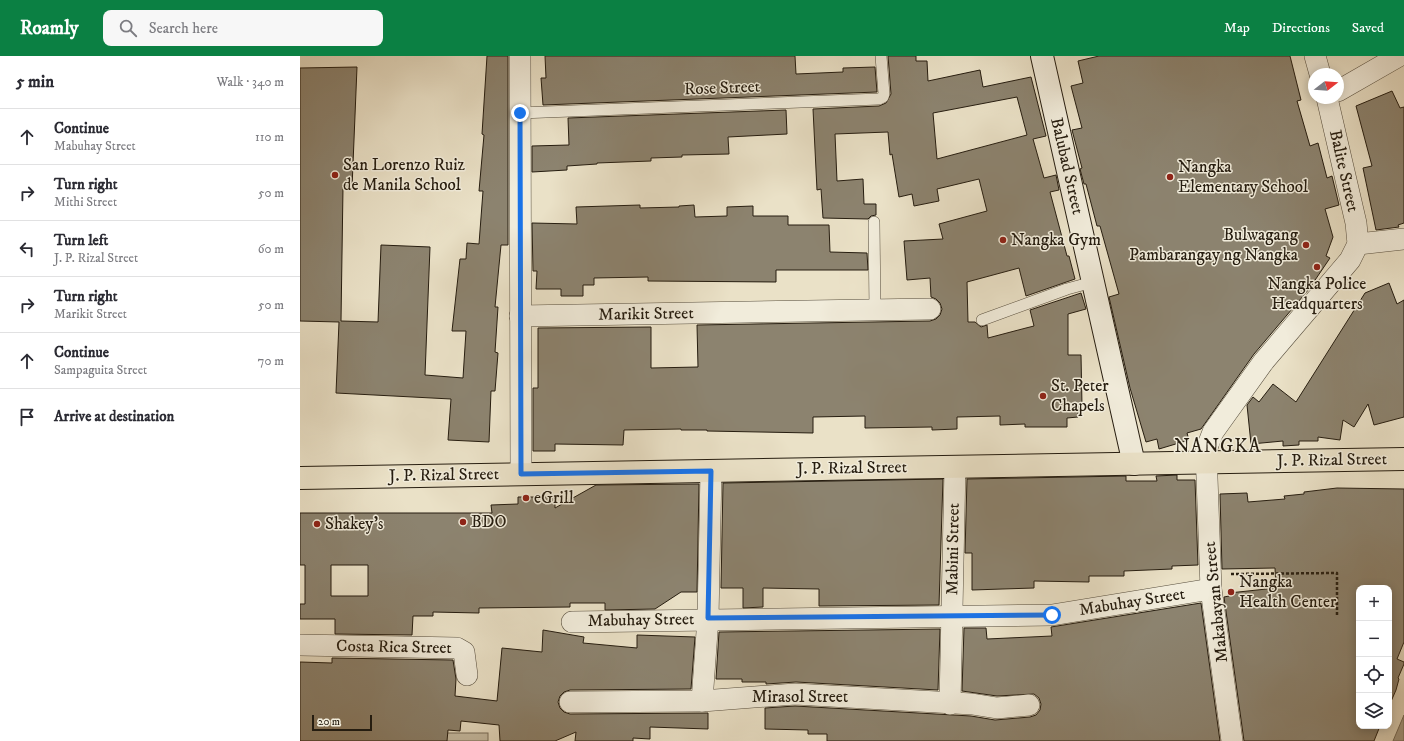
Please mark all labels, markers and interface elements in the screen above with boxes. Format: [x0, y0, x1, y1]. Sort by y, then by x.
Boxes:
search box [103, 10, 383, 46]
text: Roamly [20, 17, 79, 40]
icon: search [117, 17, 139, 39]
text: Search here [149, 19, 218, 38]
text: Map [1224, 19, 1250, 37]
text: Directions [1272, 19, 1330, 37]
text: Saved [1352, 19, 1384, 37]
north arrow [1308, 68, 1344, 104]
text: 5 min [16, 71, 54, 93]
text: Walk · 340 m [216, 74, 284, 90]
street label: Rose Street [684, 76, 761, 100]
route end [511, 104, 529, 122]
street label: Balubad Street [1045, 115, 1089, 217]
text: Continue [54, 119, 109, 138]
icon: ahead [16, 126, 38, 148]
street label: Balite Street [1324, 128, 1364, 215]
text: 110 m [255, 129, 284, 145]
text: Mabuhay Street [54, 138, 136, 154]
place label: San Lorenzo Ruiz de Manila School [343, 154, 466, 196]
place label: Nangka Elementary School [1178, 156, 1308, 198]
marker: San Lorenzo Ruiz de Manila School [330, 170, 340, 180]
marker: Nangka Elementary School [1165, 172, 1175, 182]
text: Turn right [54, 175, 117, 194]
icon: right [16, 182, 38, 204]
text: 50 m [258, 185, 284, 201]
text: Mithi Street [54, 194, 117, 210]
place label: Bulwagang Pambarangay ng Nangka [1129, 224, 1299, 266]
place label: Nangka Gym [1011, 229, 1101, 251]
text: Turn left [54, 231, 108, 250]
marker: Nangka Gym [998, 235, 1008, 245]
icon: left [16, 238, 38, 260]
marker: Bulwagang Pambarangay ng Nangka [1301, 240, 1311, 250]
text: 60 m [258, 241, 284, 257]
text: J. P. Rizal Street [54, 250, 138, 266]
marker: Nangka Police Headquarters [1312, 262, 1322, 272]
place label: Nangka Police Headquarters [1268, 273, 1366, 315]
text: Turn right [54, 287, 117, 306]
icon: right [16, 294, 38, 316]
text: 50 m [258, 297, 284, 313]
street label: Marikit Street [598, 302, 694, 326]
text: Marikit Street [54, 306, 127, 322]
text: Continue [54, 343, 109, 362]
icon: ahead [16, 350, 38, 372]
text: 70 m [258, 353, 284, 369]
text: Sampaguita Street [54, 362, 147, 378]
place label: St. Peter Chapels [1051, 375, 1109, 417]
marker: St. Peter Chapels [1038, 391, 1048, 401]
icon: arrive [16, 406, 38, 428]
text: Arrive at destination [54, 407, 174, 426]
district label: NANGKA [1174, 435, 1262, 458]
street label: J. P. Rizal Street [1275, 448, 1388, 472]
street label: J. P. Rizal Street [795, 456, 908, 480]
street label: J. P. Rizal Street [387, 463, 500, 487]
place label: eGrill [534, 487, 574, 509]
marker: eGrill [521, 493, 531, 503]
street label: Mabini Street [941, 502, 965, 595]
place label: BDO [471, 511, 506, 533]
place label: Shakey's [325, 513, 384, 535]
marker: BDO [458, 517, 468, 527]
marker: Shakey's [312, 519, 322, 529]
street label: Makabayan Street [1199, 540, 1233, 664]
place label: Nangka Health Center [1239, 571, 1337, 613]
street label: Mabuhay Street [1077, 583, 1187, 621]
map controls [1356, 585, 1392, 729]
button: + [1356, 585, 1392, 621]
marker: Nangka Health Center [1226, 587, 1236, 597]
route start [1043, 606, 1061, 624]
street label: Mabuhay Street [587, 608, 695, 632]
button: − [1356, 621, 1392, 657]
street label: Costa Rica Street [336, 635, 453, 659]
button: locate [1356, 657, 1392, 693]
street label: Mirasol Street [752, 686, 849, 708]
button: layers [1356, 693, 1392, 729]
scale bar [312, 713, 372, 732]
text: 20 m [318, 715, 340, 729]

